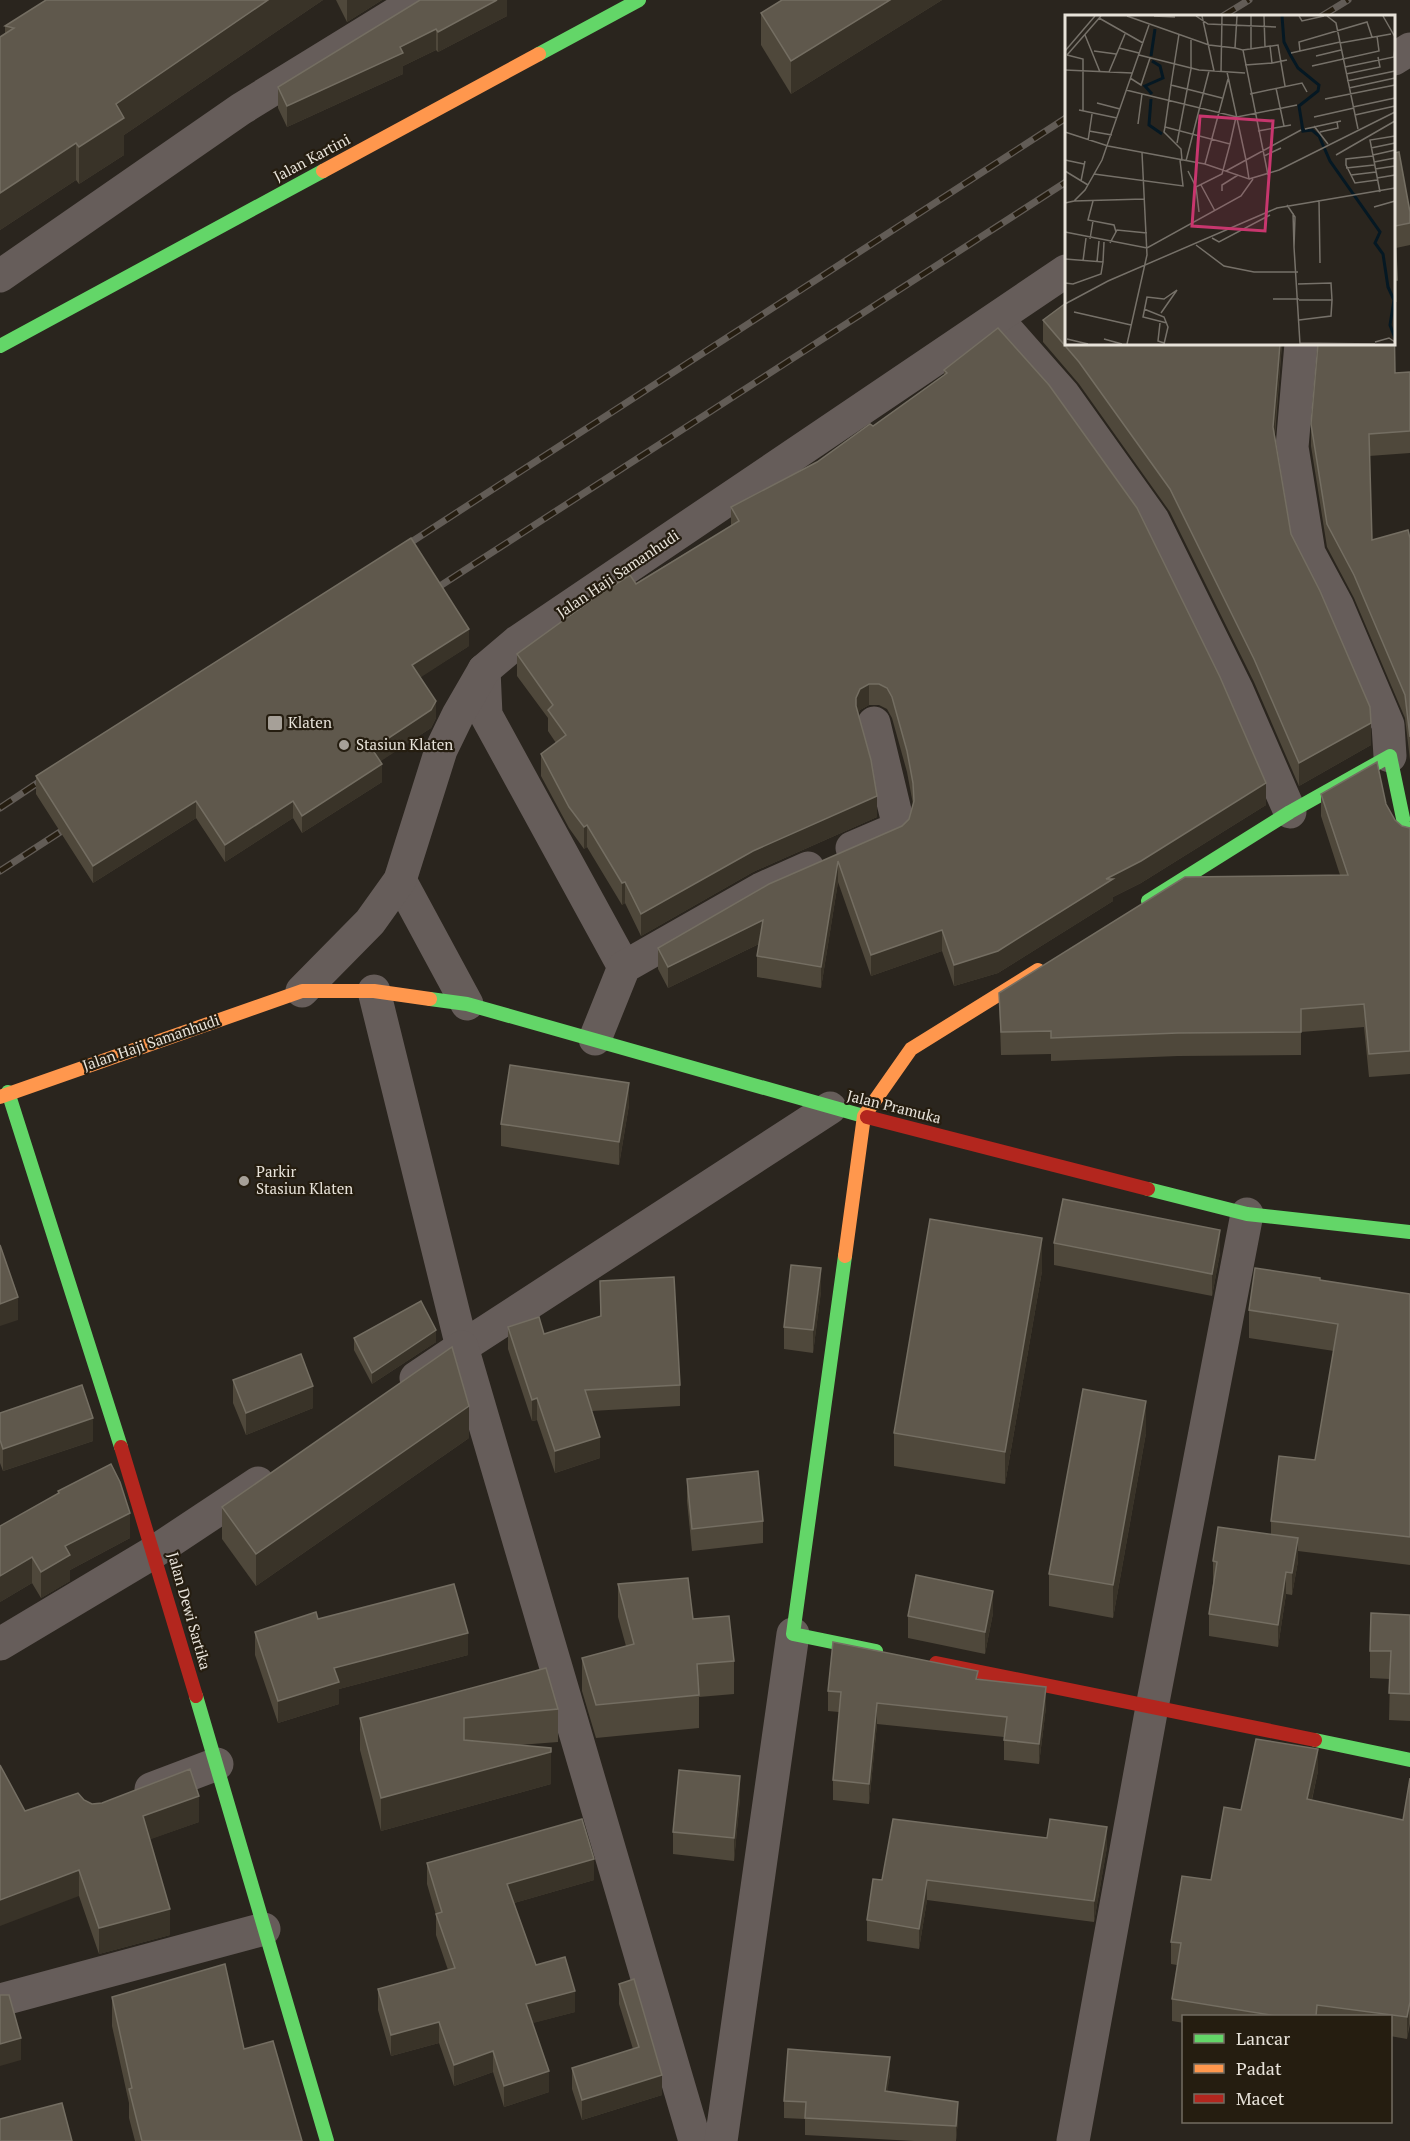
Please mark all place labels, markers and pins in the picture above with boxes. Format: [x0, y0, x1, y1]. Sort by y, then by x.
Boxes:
place label: Klaten [288, 712, 332, 732]
marker: Klaten [266, 714, 284, 732]
place label: Stasiun Klaten [356, 734, 453, 754]
marker: Stasiun Klaten [337, 738, 351, 752]
place label: Parkir Stasiun Klaten [256, 1161, 353, 1198]
marker: Parkir Stasiun Klaten [237, 1174, 251, 1188]

